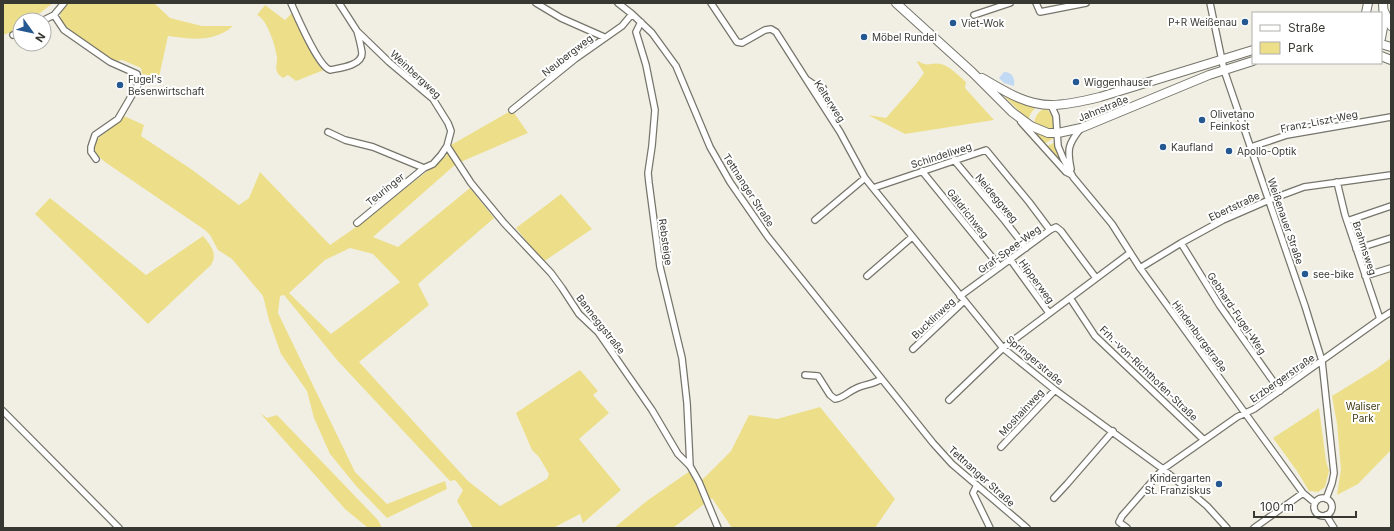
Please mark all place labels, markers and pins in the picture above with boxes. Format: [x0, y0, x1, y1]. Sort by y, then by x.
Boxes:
place label: P+R Weißenau [1168, 16, 1237, 28]
place label: Viet-Wok [961, 17, 1005, 29]
marker: P+R Weißenau [1240, 17, 1250, 27]
marker: Viet-Wok [948, 18, 958, 28]
place label: Möbel Rundel [872, 31, 937, 43]
marker: Möbel Rundel [859, 32, 869, 42]
place label: Fugel's Besenwirtschaft [128, 73, 205, 97]
place label: Wiggenhauser [1084, 76, 1153, 88]
marker: Wiggenhauser [1071, 77, 1081, 87]
marker: Fugel's Besenwirtschaft [115, 80, 125, 90]
place label: Olivetano Feinkost [1210, 108, 1255, 132]
marker: Olivetano Feinkost [1197, 115, 1207, 125]
place label: Kaufland [1171, 141, 1213, 153]
marker: Kaufland [1158, 142, 1168, 152]
place label: Apollo-Optik [1237, 145, 1297, 157]
marker: Apollo-Optik [1224, 146, 1234, 156]
place label: see-bike [1313, 268, 1354, 280]
marker: see-bike [1300, 269, 1310, 279]
place label: Kindergarten St. Franziskus [1145, 472, 1211, 496]
marker: Kindergarten St. Franziskus [1214, 479, 1224, 489]

